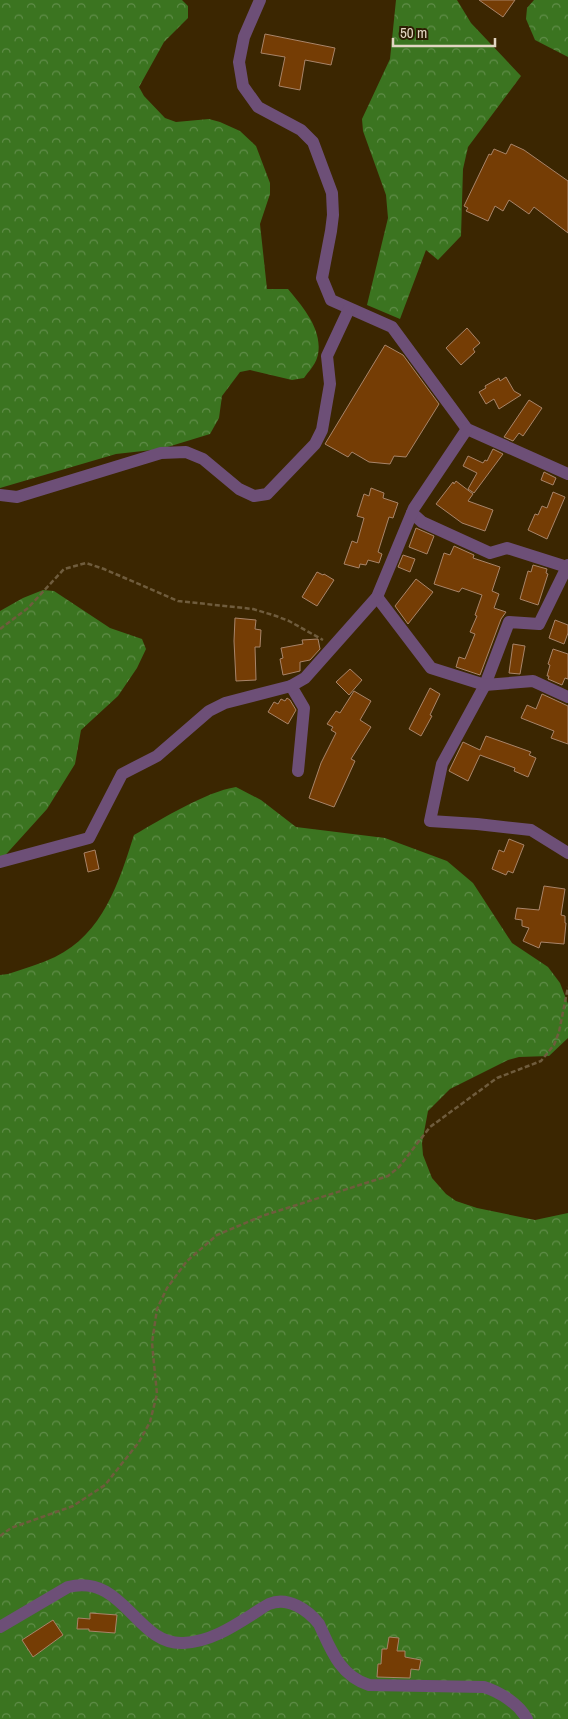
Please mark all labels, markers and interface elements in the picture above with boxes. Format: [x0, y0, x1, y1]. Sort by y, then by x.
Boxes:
scale bar [393, 15, 496, 47]
text: 50 m [400, 22, 427, 43]

